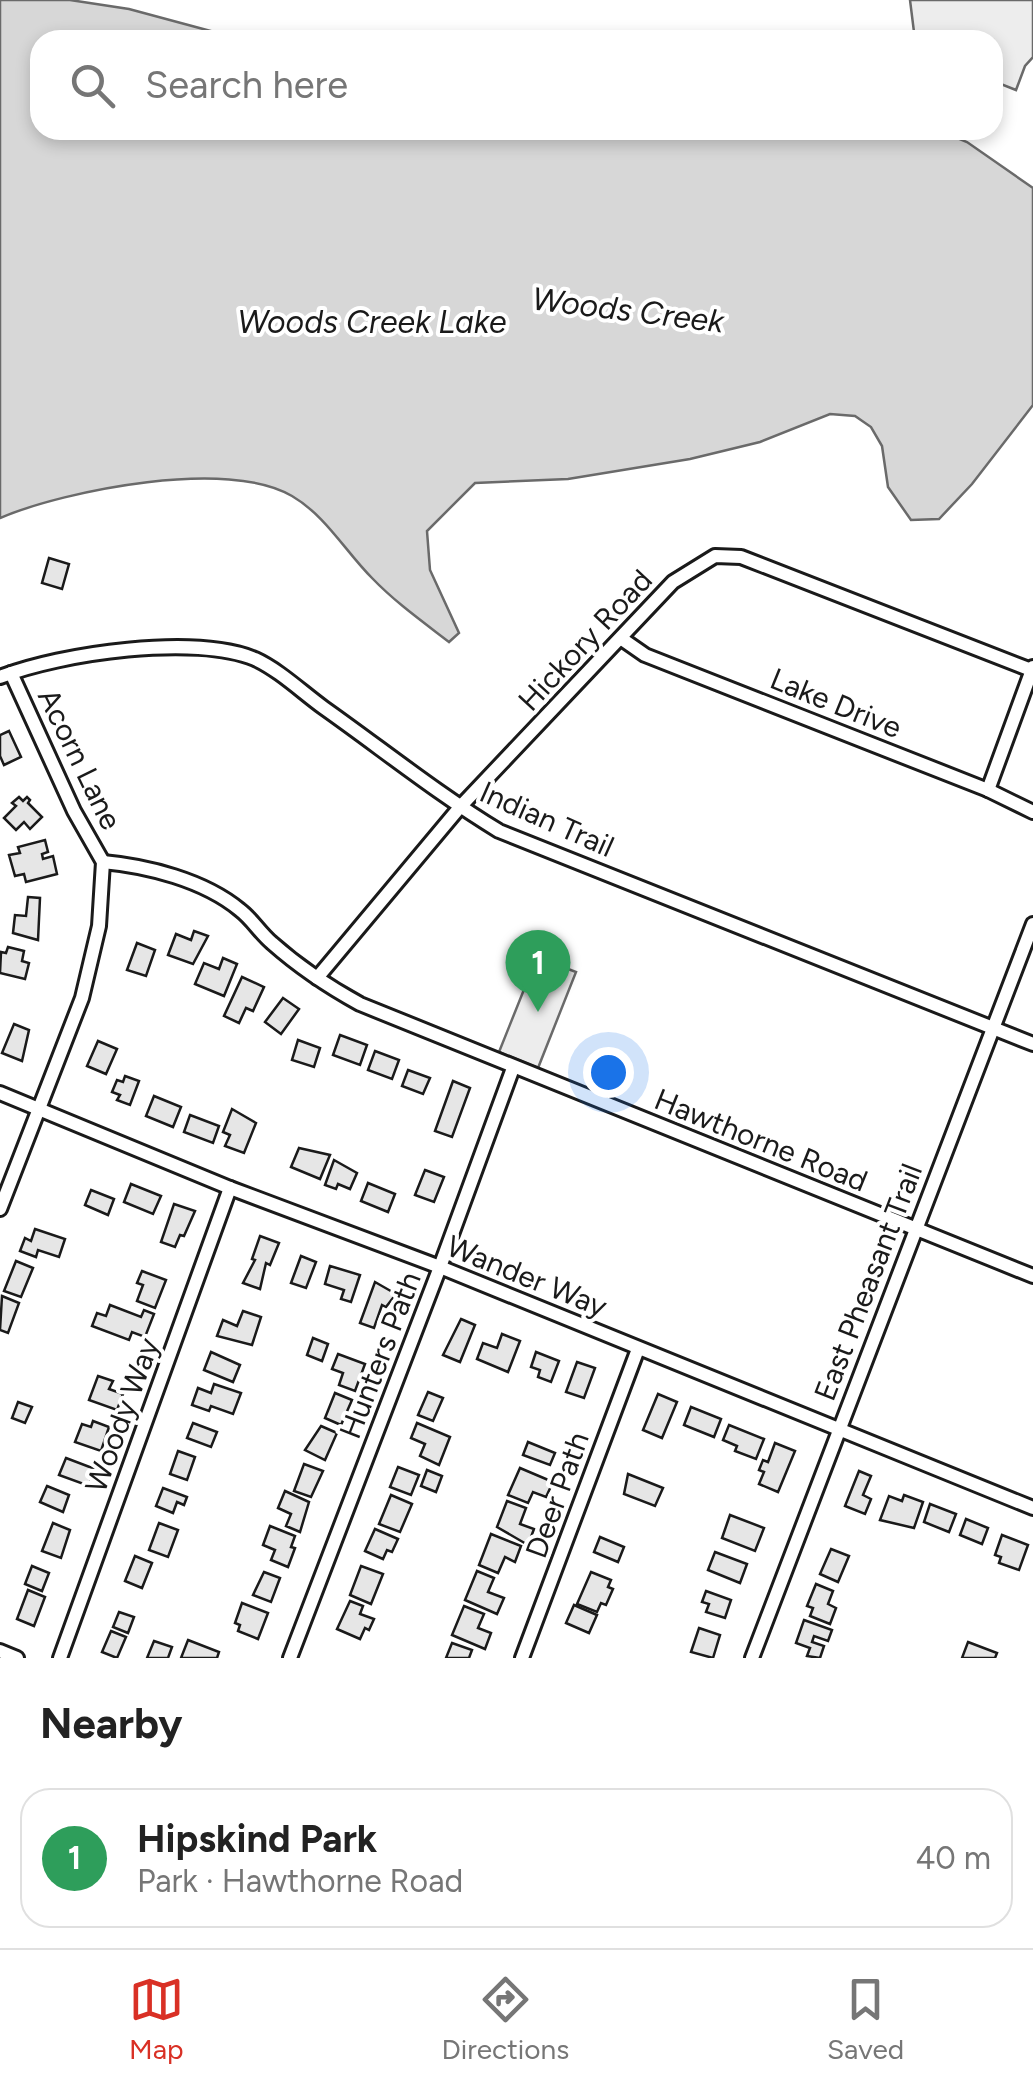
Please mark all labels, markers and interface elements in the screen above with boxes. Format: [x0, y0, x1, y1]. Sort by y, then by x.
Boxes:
search box [30, 30, 1003, 140]
icon: search [65, 58, 120, 113]
text: Search here [145, 62, 348, 108]
water label: Woods Creek [530, 279, 727, 341]
water label: Woods Creek Lake [238, 303, 506, 341]
street label: Hickory Road [510, 562, 660, 718]
street label: Lake Drive [765, 660, 907, 746]
street label: Acorn Lane [30, 683, 130, 835]
street label: Indian Trail [474, 773, 620, 865]
pin: 1 [506, 930, 570, 1012]
your location [583, 1047, 634, 1098]
street label: Hawthorne Road [649, 1080, 873, 1200]
street label: East Pheasant Trail [806, 1158, 930, 1406]
street label: Wander Way [441, 1227, 613, 1325]
street label: Hunters Path [331, 1266, 429, 1444]
street label: Woody Way [77, 1333, 167, 1497]
street label: Deer Path [517, 1427, 597, 1563]
text: Nearby [40, 1698, 182, 1749]
text: Hipskind Park [137, 1816, 377, 1862]
text: 1 [68, 1839, 81, 1877]
text: 40 m [915, 1839, 991, 1877]
text: Park · Hawthorne Road [137, 1862, 463, 1900]
tab: Map [129, 1972, 184, 2066]
tab: Directions [442, 1972, 569, 2066]
tab: Saved [827, 1972, 904, 2066]

